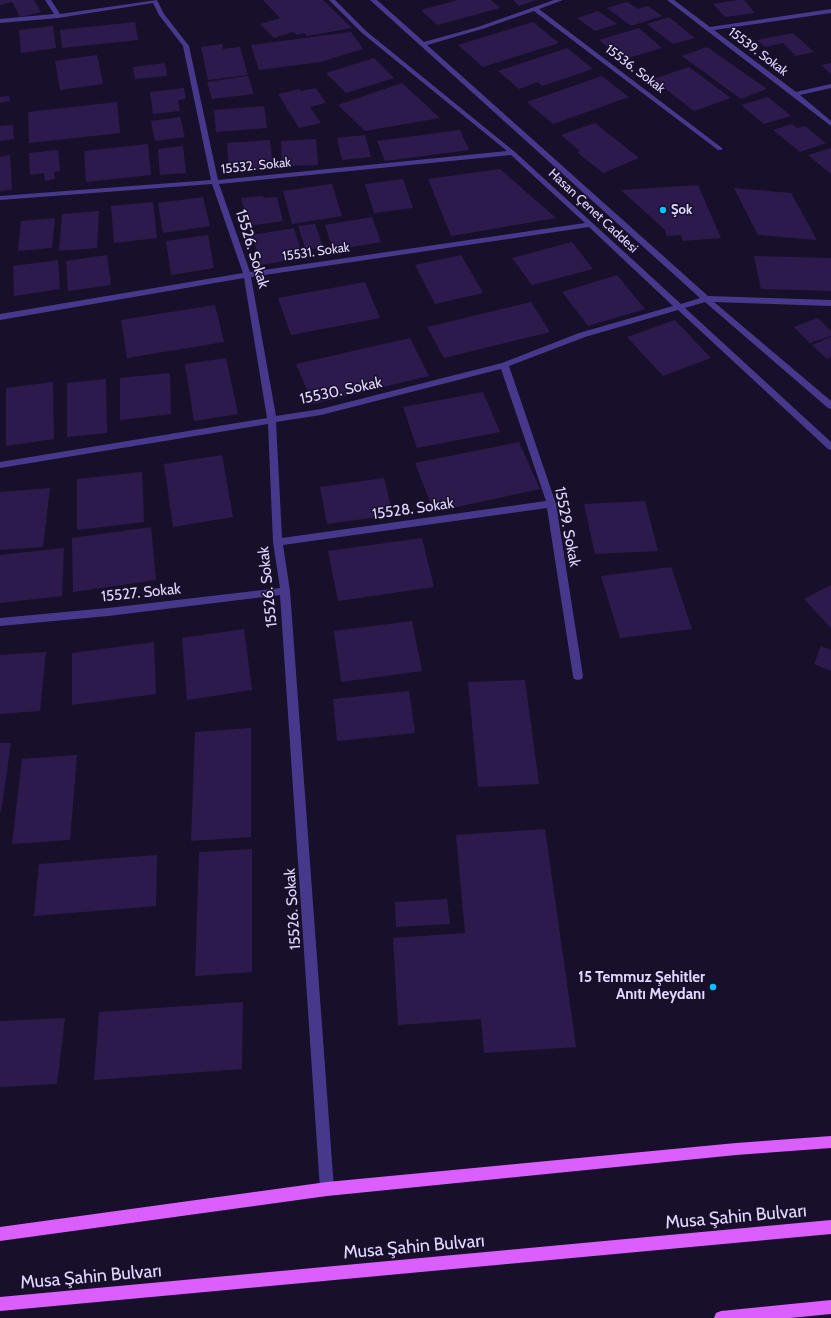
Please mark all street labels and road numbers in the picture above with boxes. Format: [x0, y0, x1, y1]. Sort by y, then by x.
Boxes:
street label: 15539. Sokak [725, 25, 791, 79]
street label: 15536. Sokak [602, 41, 668, 97]
street label: 15532. Sokak [220, 155, 292, 177]
street label: Hasan Çenet Caddesi [545, 166, 641, 256]
street label: 15526. Sokak [231, 207, 273, 291]
street label: 15531. Sokak [281, 240, 351, 264]
street label: 15530. Sokak [298, 374, 384, 408]
street label: 15529. Sokak [550, 485, 584, 569]
street label: 15528. Sokak [371, 494, 455, 524]
street label: 15526. Sokak [255, 545, 281, 629]
street label: 15527. Sokak [100, 580, 182, 606]
street label: 15526. Sokak [281, 868, 305, 950]
street label: Musa Şahin Bulvarı [664, 1200, 808, 1234]
street label: Musa Şahin Bulvarı [342, 1230, 486, 1264]
street label: Musa Şahin Bulvarı [19, 1260, 163, 1294]

